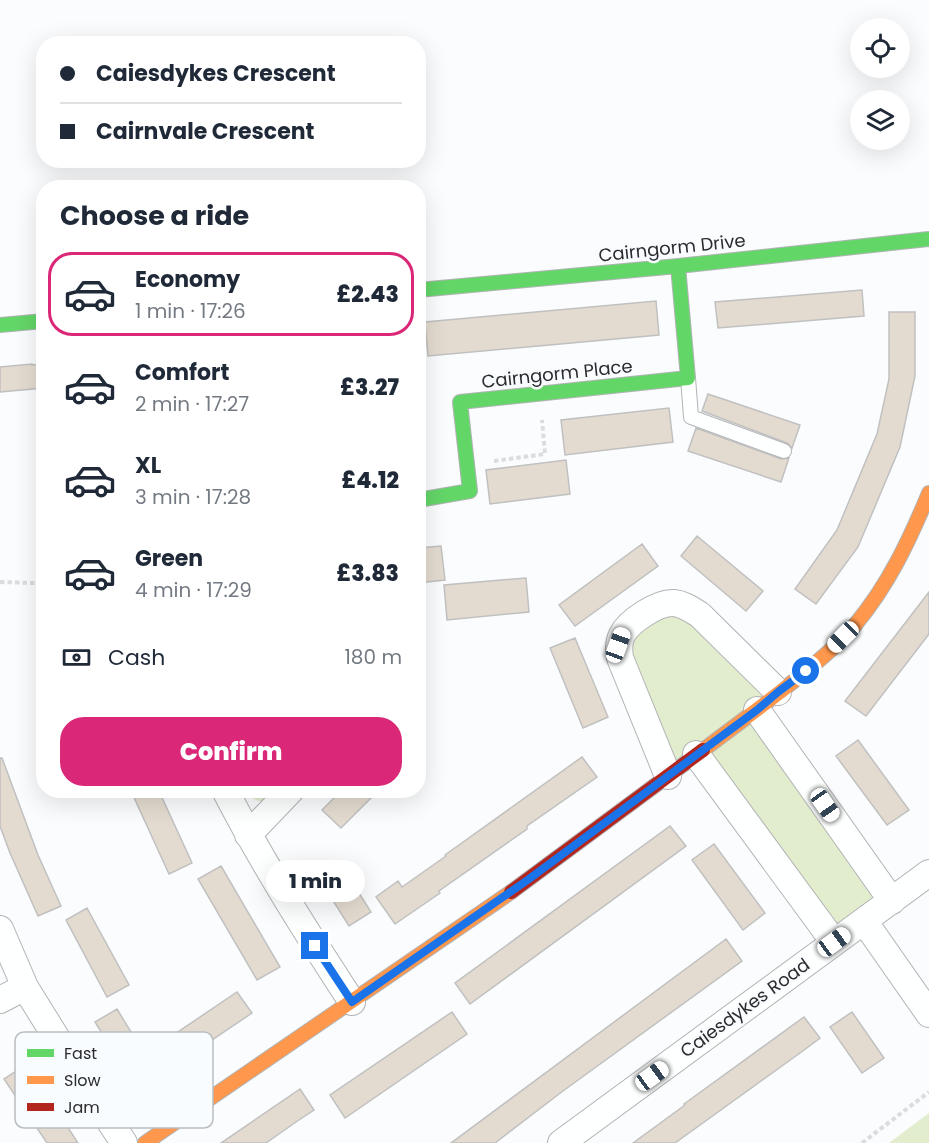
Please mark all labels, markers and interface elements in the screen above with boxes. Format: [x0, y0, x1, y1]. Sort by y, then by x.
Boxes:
map controls [850, 18, 910, 150]
button: locate [850, 18, 910, 78]
text: Caiesdykes Crescent [96, 58, 336, 89]
button: layers [850, 90, 910, 150]
text: Cairnvale Crescent [96, 116, 314, 147]
text: Choose a ride [60, 197, 249, 234]
street label: Cairngorm Drive [597, 227, 747, 268]
text: Economy [135, 264, 240, 295]
icon: car [63, 267, 117, 321]
text: £2.43 [336, 279, 399, 310]
text: 1 min · 17:26 [135, 297, 246, 325]
street label: Cairngorm Place [480, 353, 634, 394]
text: Comfort [135, 357, 229, 388]
icon: car [63, 360, 117, 414]
text: £3.27 [340, 372, 399, 403]
text: 2 min · 17:27 [135, 390, 249, 418]
text: XL [135, 450, 161, 481]
icon: car [63, 453, 117, 507]
text: £4.12 [341, 465, 399, 496]
text: 3 min · 17:28 [135, 483, 251, 511]
text: Green [135, 543, 203, 574]
icon: car [63, 546, 117, 600]
text: £3.83 [336, 558, 399, 589]
text: 4 min · 17:29 [135, 576, 252, 604]
car [824, 618, 862, 656]
car [603, 625, 633, 665]
icon: cash [60, 641, 93, 674]
text: Cash [108, 642, 165, 673]
text: 180 m [344, 643, 402, 671]
route start [792, 657, 819, 684]
button: Confirm [60, 717, 402, 786]
car [807, 785, 843, 825]
callout: 1 min [266, 859, 364, 901]
text: 1 min [289, 867, 342, 895]
car [814, 924, 854, 960]
route end [301, 932, 328, 959]
street label: Caiesdykes Road [675, 952, 815, 1063]
legend [15, 1032, 213, 1128]
text: Fast [64, 1042, 97, 1065]
car [632, 1058, 672, 1094]
text: Slow [64, 1069, 101, 1092]
text: Jam [64, 1096, 100, 1119]

